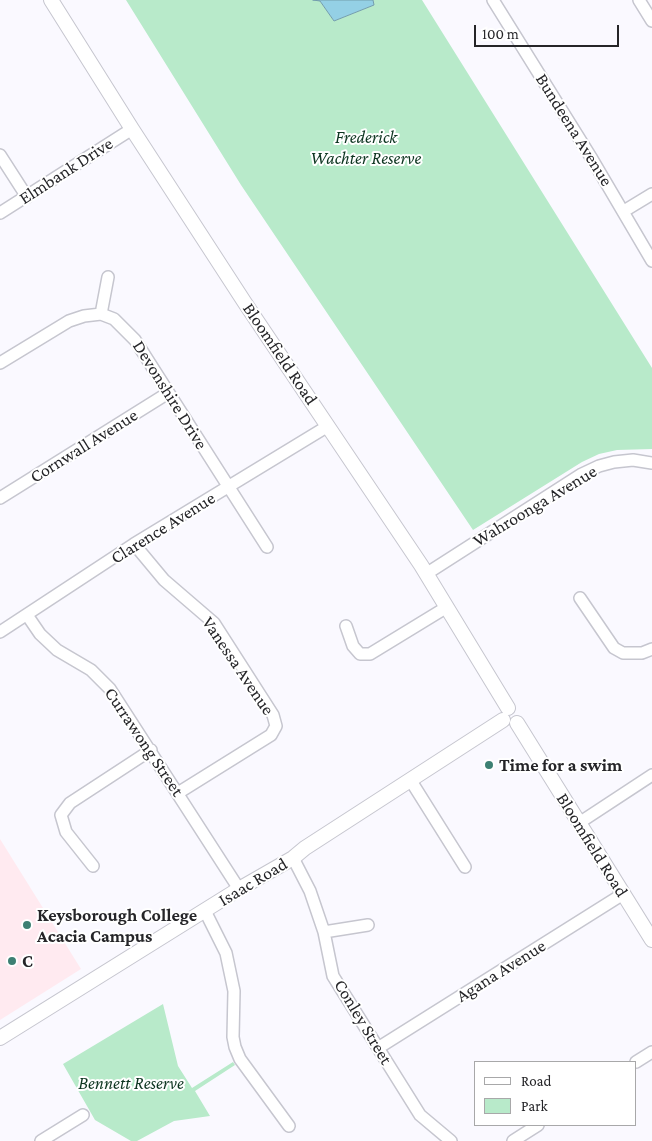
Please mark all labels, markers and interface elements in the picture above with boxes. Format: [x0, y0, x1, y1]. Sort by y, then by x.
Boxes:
scale bar [477, 15, 622, 47]
text: 100 m [482, 26, 519, 42]
street label: Bundeena Avenue [531, 70, 617, 190]
park label: Frederick Wachter Reserve [311, 126, 421, 168]
street label: Elmbank Drive [15, 133, 117, 209]
street label: Bloomfield Road [238, 299, 322, 409]
street label: Devonshire Drive [128, 336, 212, 454]
street label: Cornwall Avenue [26, 404, 142, 488]
street label: Wahroonga Avenue [469, 461, 601, 551]
street label: Clarence Avenue [107, 487, 219, 569]
street label: Vanessa Avenue [197, 613, 279, 719]
street label: Currawong Street [100, 683, 188, 801]
place label: Time for a swim [499, 754, 622, 776]
marker: Time for a swim [483, 759, 495, 771]
street label: Bloomfield Road [551, 789, 633, 901]
street label: Isaac Road [215, 853, 291, 911]
place label: Keysborough College Acacia Campus [37, 904, 197, 946]
marker: Keysborough College Acacia Campus [21, 919, 33, 931]
street label: Agana Avenue [452, 935, 550, 1007]
place label: C [22, 950, 33, 972]
marker: C [6, 955, 18, 967]
street label: Conley Street [329, 975, 397, 1069]
legend [474, 1061, 637, 1126]
park label: Bennett Reserve [78, 1072, 184, 1094]
text: Road [521, 1073, 551, 1089]
text: Park [521, 1098, 548, 1114]

